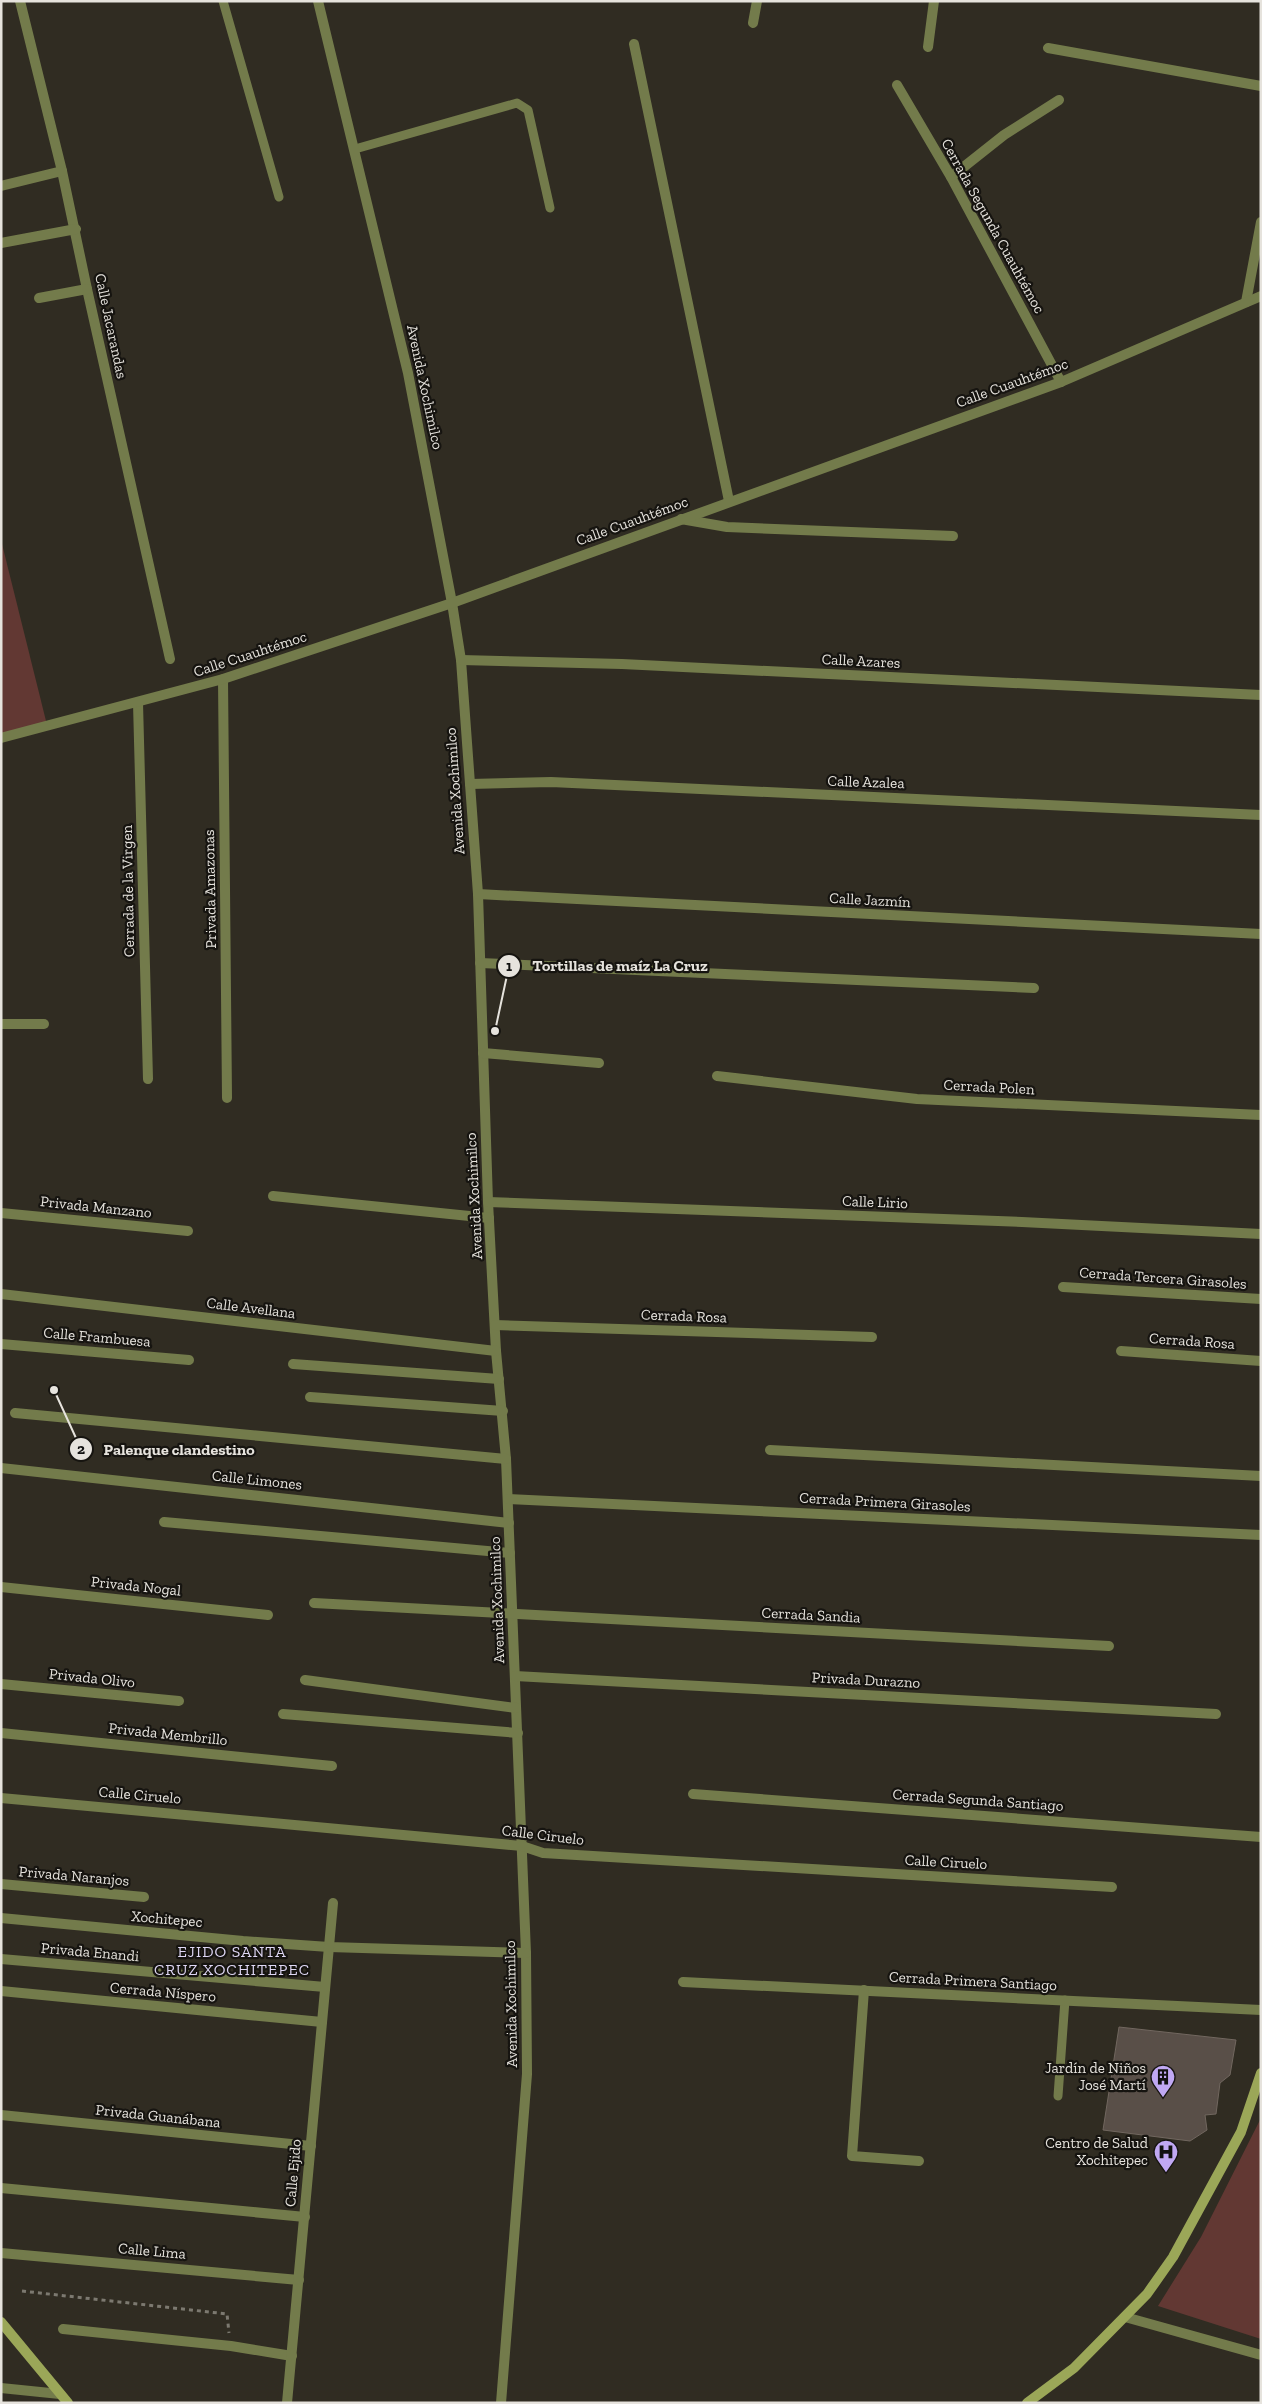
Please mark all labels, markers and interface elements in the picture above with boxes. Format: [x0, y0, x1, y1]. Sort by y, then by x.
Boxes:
street label: Cerrada Segunda Cuauhtémoc [937, 135, 1049, 317]
street label: Calle Jacarandas [91, 272, 131, 380]
street label: Avenida Xochimilco [403, 323, 447, 451]
street label: Calle Cuauhtémoc [954, 354, 1070, 412]
street label: Calle Cuauhtémoc [574, 492, 690, 550]
street label: Calle Cuauhtémoc [191, 627, 309, 681]
street label: Calle Azares [821, 650, 901, 672]
street label: Avenida Xochimilco [442, 727, 468, 855]
street label: Calle Azalea [827, 772, 905, 792]
street label: Cerrada de la Virgen [118, 824, 138, 957]
street label: Privada Amazonas [200, 829, 220, 949]
street label: Calle Jazmín [829, 889, 912, 911]
callout: Tortillas de maíz La Cruz [497, 950, 717, 981]
text: Tortillas de maíz La Cruz [532, 956, 708, 975]
text: 1 [506, 957, 512, 975]
street label: Cerrada Polen [943, 1076, 1035, 1098]
street label: Avenida Xochimilco [462, 1132, 486, 1260]
street label: Privada Manzano [39, 1192, 153, 1222]
street label: Calle Lirio [842, 1192, 909, 1212]
street label: Cerrada Tercera Girasoles [1079, 1263, 1247, 1293]
street label: Calle Avellana [206, 1294, 296, 1322]
street label: Cerrada Rosa [641, 1306, 727, 1326]
street label: Calle Frambuesa [43, 1323, 151, 1351]
street label: Cerrada Rosa [1148, 1329, 1236, 1353]
callout: Palenque clandestino [69, 1434, 265, 1465]
text: 2 [77, 1440, 85, 1458]
text: Palenque clandestino [103, 1440, 255, 1459]
street label: Calle Limones [211, 1466, 303, 1494]
street label: Cerrada Primera Girasoles [799, 1489, 971, 1515]
street label: Avenida Xochimilco [486, 1536, 508, 1664]
street label: Privada Nogal [90, 1572, 182, 1600]
street label: Cerrada Sandia [761, 1603, 861, 1627]
street label: Privada Olivo [48, 1665, 136, 1692]
street label: Privada Durazno [811, 1668, 921, 1692]
street label: Privada Membrillo [108, 1719, 229, 1749]
street label: Calle Ciruelo [98, 1782, 182, 1808]
street label: Cerrada Segunda Santiago [892, 1785, 1064, 1815]
street label: Calle Ciruelo [501, 1821, 585, 1849]
street label: Calle Ciruelo [904, 1851, 988, 1873]
street label: Privada Naranjos [18, 1862, 130, 1890]
street label: Xochitepec [131, 1907, 203, 1931]
street label: Privada Enandi [40, 1939, 140, 1965]
street label: Avenida Xochimilco [501, 1940, 521, 2068]
district label: EJIDO SANTA CRUZ XOCHITEPEC [154, 1942, 310, 1979]
street label: Cerrada Primera Santiago [888, 1968, 1058, 1994]
street label: Cerrada Níspero [109, 1978, 217, 2006]
place label: Jardín de Niños José Martí [1045, 2059, 1146, 2094]
building icon: Jardín de Niños José Martí [1150, 2064, 1176, 2098]
street label: Privada Guanábana [95, 2100, 221, 2132]
place label: Centro de Salud Xochitepec [1045, 2134, 1149, 2169]
street label: Calle Ejido [281, 2138, 305, 2208]
hospital icon: Centro de Salud Xochitepec [1153, 2139, 1179, 2173]
street label: Calle Lima [117, 2239, 187, 2263]

